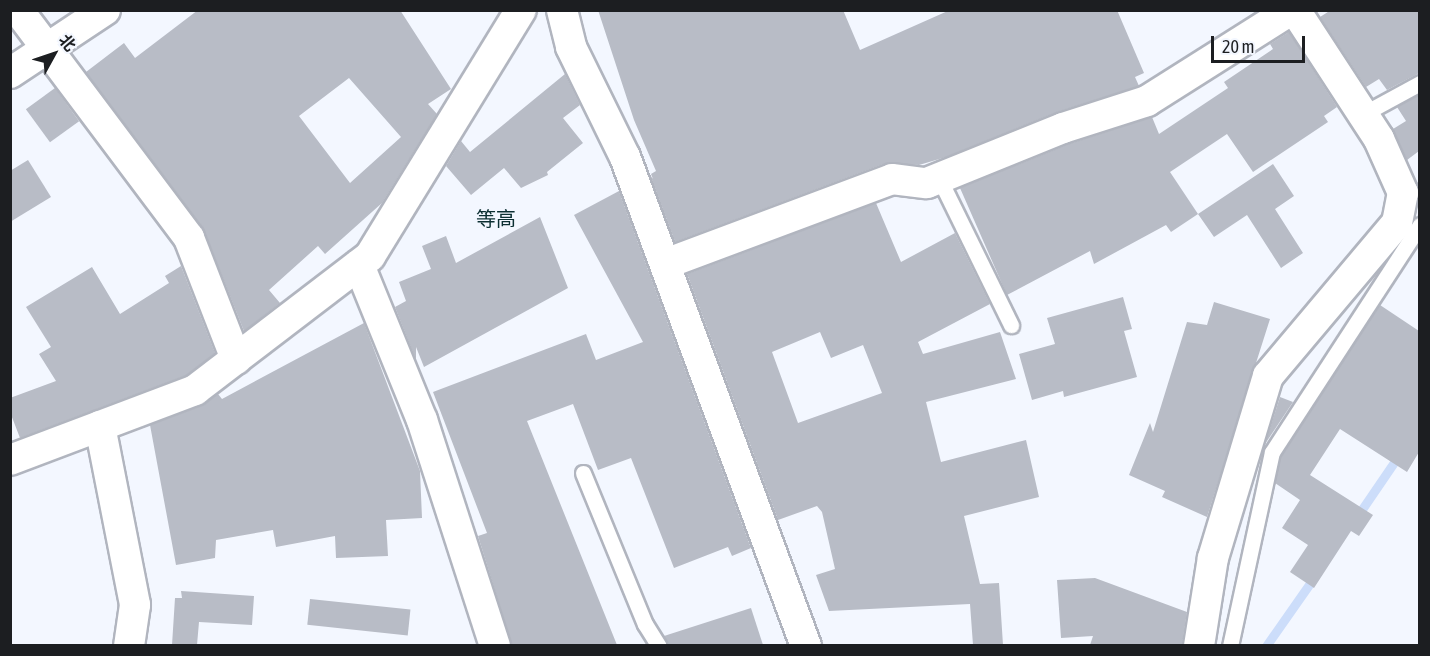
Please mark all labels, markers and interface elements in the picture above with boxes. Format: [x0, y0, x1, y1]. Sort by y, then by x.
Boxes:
north arrow [24, 24, 84, 84]
scale bar [1214, 24, 1308, 62]
text: 北 [56, 31, 80, 54]
text: 20 m [1222, 36, 1254, 57]
district label: 等高 [476, 206, 516, 230]

